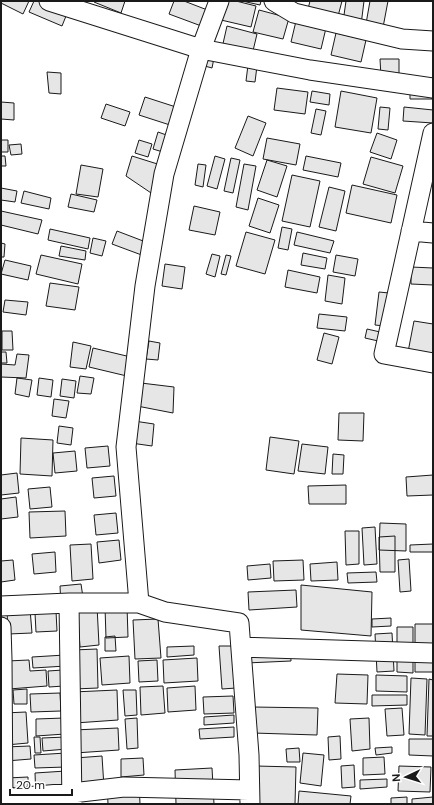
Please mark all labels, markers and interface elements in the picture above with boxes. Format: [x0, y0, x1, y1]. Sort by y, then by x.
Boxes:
north arrow [386, 757, 426, 797]
scale bar [10, 771, 72, 797]
text: N [389, 773, 403, 782]
text: 20 m [16, 777, 45, 793]

